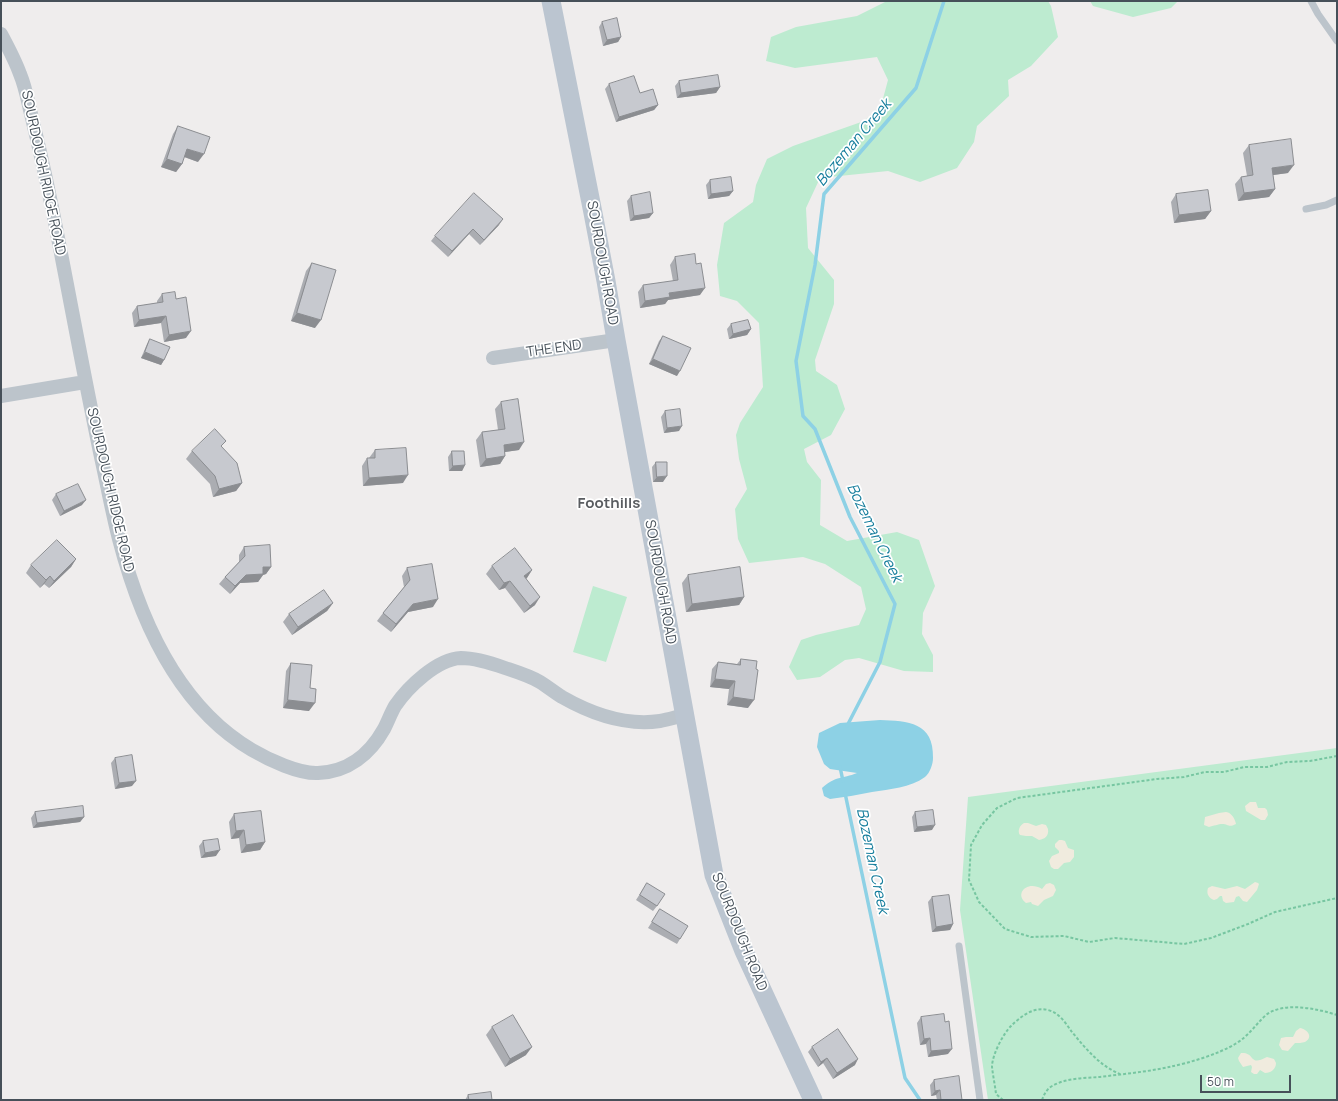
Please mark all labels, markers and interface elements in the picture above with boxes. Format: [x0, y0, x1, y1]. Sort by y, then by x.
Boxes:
street label: SOURDOUGH RIDGE ROAD [17, 89, 69, 257]
water label: Bozeman Creek [813, 96, 895, 190]
street label: SOURDOUGH ROAD [583, 200, 621, 326]
street label: THE END [525, 337, 583, 361]
street label: SOURDOUGH RIDGE ROAD [83, 406, 137, 574]
water label: Bozeman Creek [842, 481, 906, 585]
district label: Foothills [578, 495, 640, 513]
street label: SOURDOUGH ROAD [641, 519, 679, 645]
water label: Bozeman Creek [852, 807, 892, 915]
street label: SOURDOUGH ROAD [708, 870, 770, 994]
scale bar [1202, 1067, 1293, 1093]
text: 50 m [1207, 1073, 1234, 1090]

